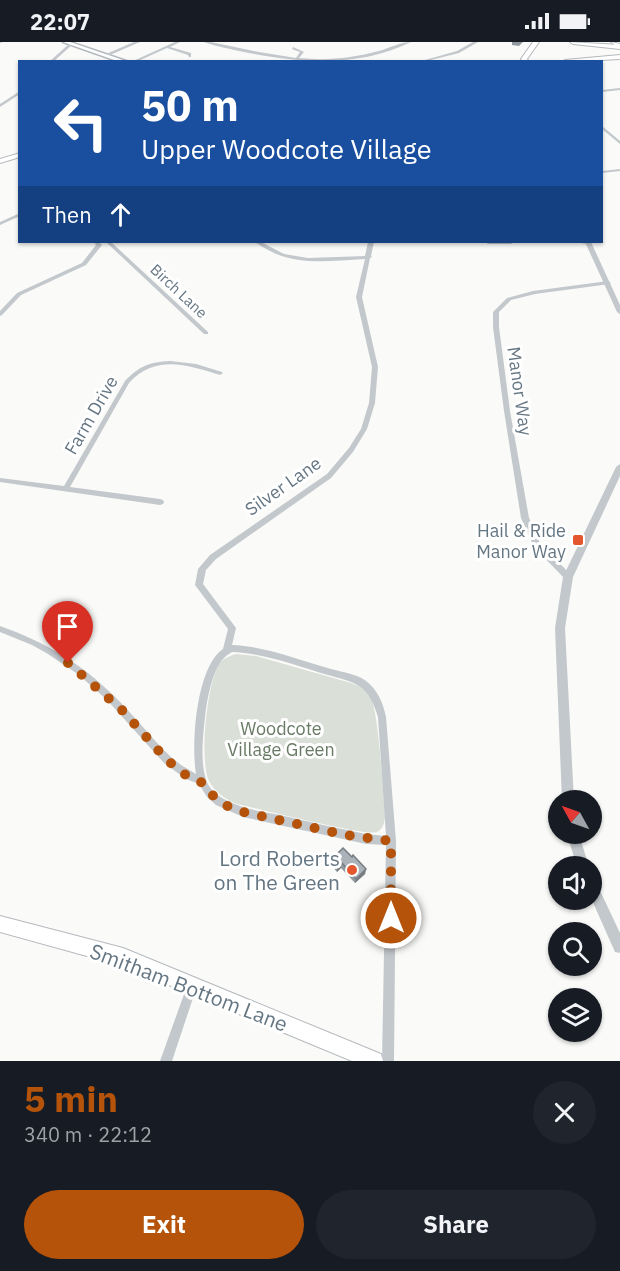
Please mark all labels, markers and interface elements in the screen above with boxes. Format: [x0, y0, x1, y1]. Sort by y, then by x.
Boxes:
text: 22:07 [30, 7, 90, 36]
text: 50 m [141, 78, 239, 133]
icon: left [42, 84, 120, 162]
text: Upper Woodcote Village [141, 131, 431, 166]
icon: ahead [104, 198, 137, 231]
text: Then [42, 200, 92, 229]
street label: Birch Lane [147, 260, 211, 322]
street label: Manor Way [502, 345, 538, 437]
street label: Farm Drive [59, 371, 123, 459]
street label: Silver Lane [240, 451, 326, 521]
place label: Hail & Ride Manor Way [476, 519, 566, 563]
marker: Hail & Ride Manor Way [571, 533, 585, 547]
pin [42, 601, 93, 663]
icon: arrive [51, 610, 84, 643]
park label: Woodcote Village Green [227, 717, 335, 761]
north arrow [548, 790, 602, 844]
map controls [548, 790, 602, 1042]
place label: Lord Roberts on The Green [214, 844, 340, 896]
button: sound [548, 856, 602, 910]
marker: Lord Roberts on The Green [345, 863, 359, 877]
position arrow [359, 886, 423, 950]
button: search [548, 922, 602, 976]
street label: Smitham Bottom Lane [86, 936, 292, 1038]
button: layers [548, 988, 602, 1042]
text: 5 min [24, 1075, 118, 1122]
button: close [533, 1081, 596, 1144]
text: 340 m · 22:12 [24, 1121, 152, 1148]
button: Exit [24, 1190, 304, 1259]
button: Share [316, 1190, 596, 1259]

